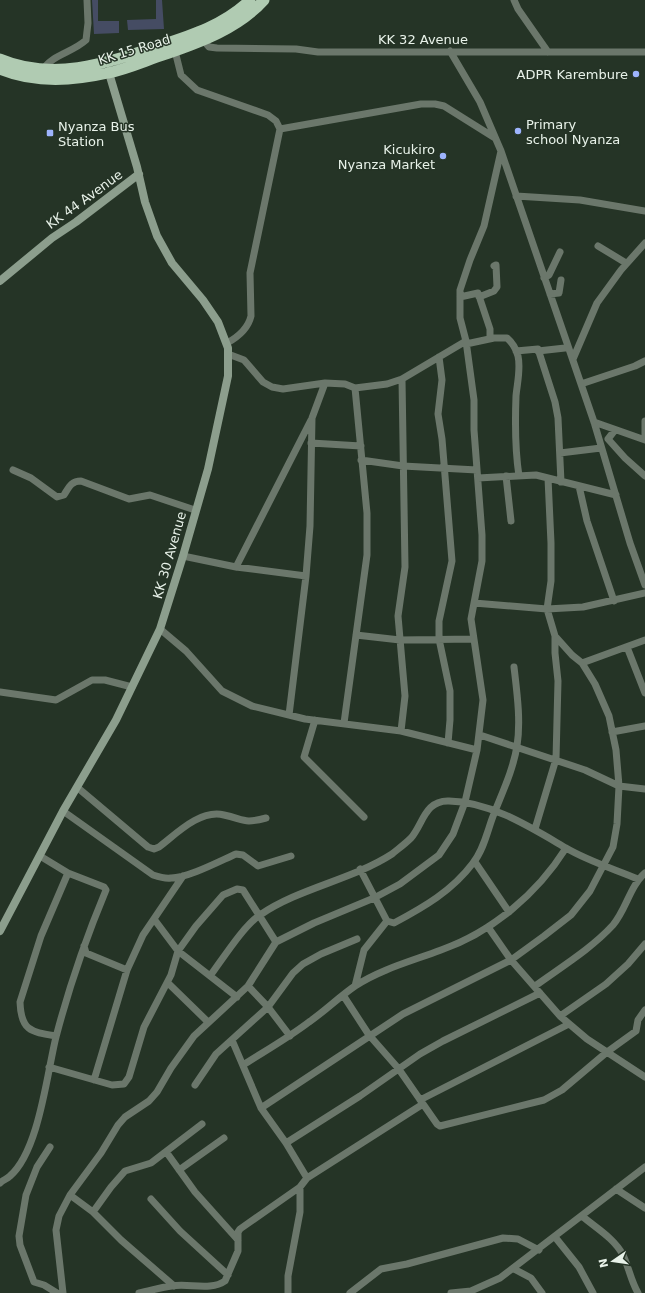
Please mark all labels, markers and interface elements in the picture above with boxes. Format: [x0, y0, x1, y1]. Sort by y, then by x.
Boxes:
street label: KK 15 Road [96, 31, 172, 68]
street label: KK 32 Avenue [378, 32, 468, 47]
place label: ADPR Karembure [517, 67, 628, 82]
marker: ADPR Karembure [631, 69, 641, 79]
place label: Primary school Nyanza [526, 117, 620, 147]
place label: Nyanza Bus Station [58, 119, 135, 149]
marker: Primary school Nyanza [513, 126, 523, 136]
marker: Nyanza Bus Station [45, 128, 55, 138]
place label: Kicukiro Nyanza Market [338, 142, 435, 172]
marker: Kicukiro Nyanza Market [438, 151, 448, 161]
street label: KK 44 Avenue [43, 167, 125, 232]
street label: KK 30 Avenue [150, 510, 189, 601]
north arrow [593, 1241, 633, 1281]
text: N [596, 1257, 611, 1269]

